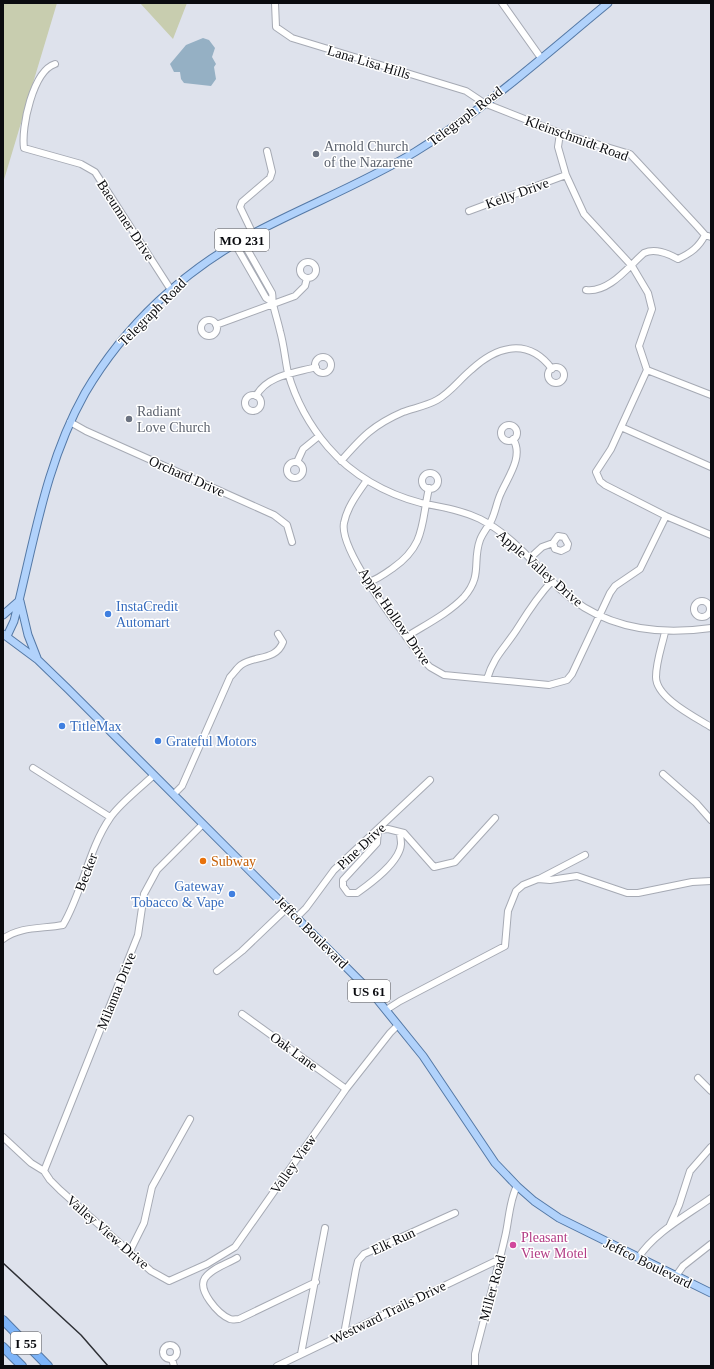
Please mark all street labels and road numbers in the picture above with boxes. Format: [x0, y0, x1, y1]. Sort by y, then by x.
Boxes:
street label: Lana Lisa Hills [325, 43, 412, 82]
street label: Telegraph Road [425, 84, 505, 149]
street label: Kleinschmidt Road [523, 113, 630, 164]
street label: Kelly Drive [483, 175, 551, 212]
street label: Baeumner Drive [94, 177, 157, 263]
road number: MO 231 [215, 229, 269, 251]
street label: Telegraph Road [116, 276, 189, 349]
street label: Orchard Drive [147, 453, 227, 500]
street label: Apple Valley Drive [494, 527, 586, 610]
street label: Apple Hollow Drive [355, 565, 434, 668]
street label: Pine Drive [334, 820, 388, 872]
street label: Becker [72, 851, 101, 893]
street label: Jeffco Boulevard [272, 893, 351, 972]
street label: Milanna Drive [94, 950, 139, 1032]
road number: US 61 [348, 980, 390, 1002]
street label: Oak Lane [267, 1029, 320, 1074]
street label: Valley View [268, 1131, 320, 1197]
street label: Valley View Drive [64, 1193, 152, 1272]
street label: Elk Run [369, 1225, 417, 1258]
street label: Jeffco Boulevard [601, 1236, 694, 1291]
street label: Miller Road [476, 1253, 509, 1323]
street label: Westward Trails Drive [328, 1278, 448, 1347]
road number: I 55 [11, 1332, 41, 1354]

